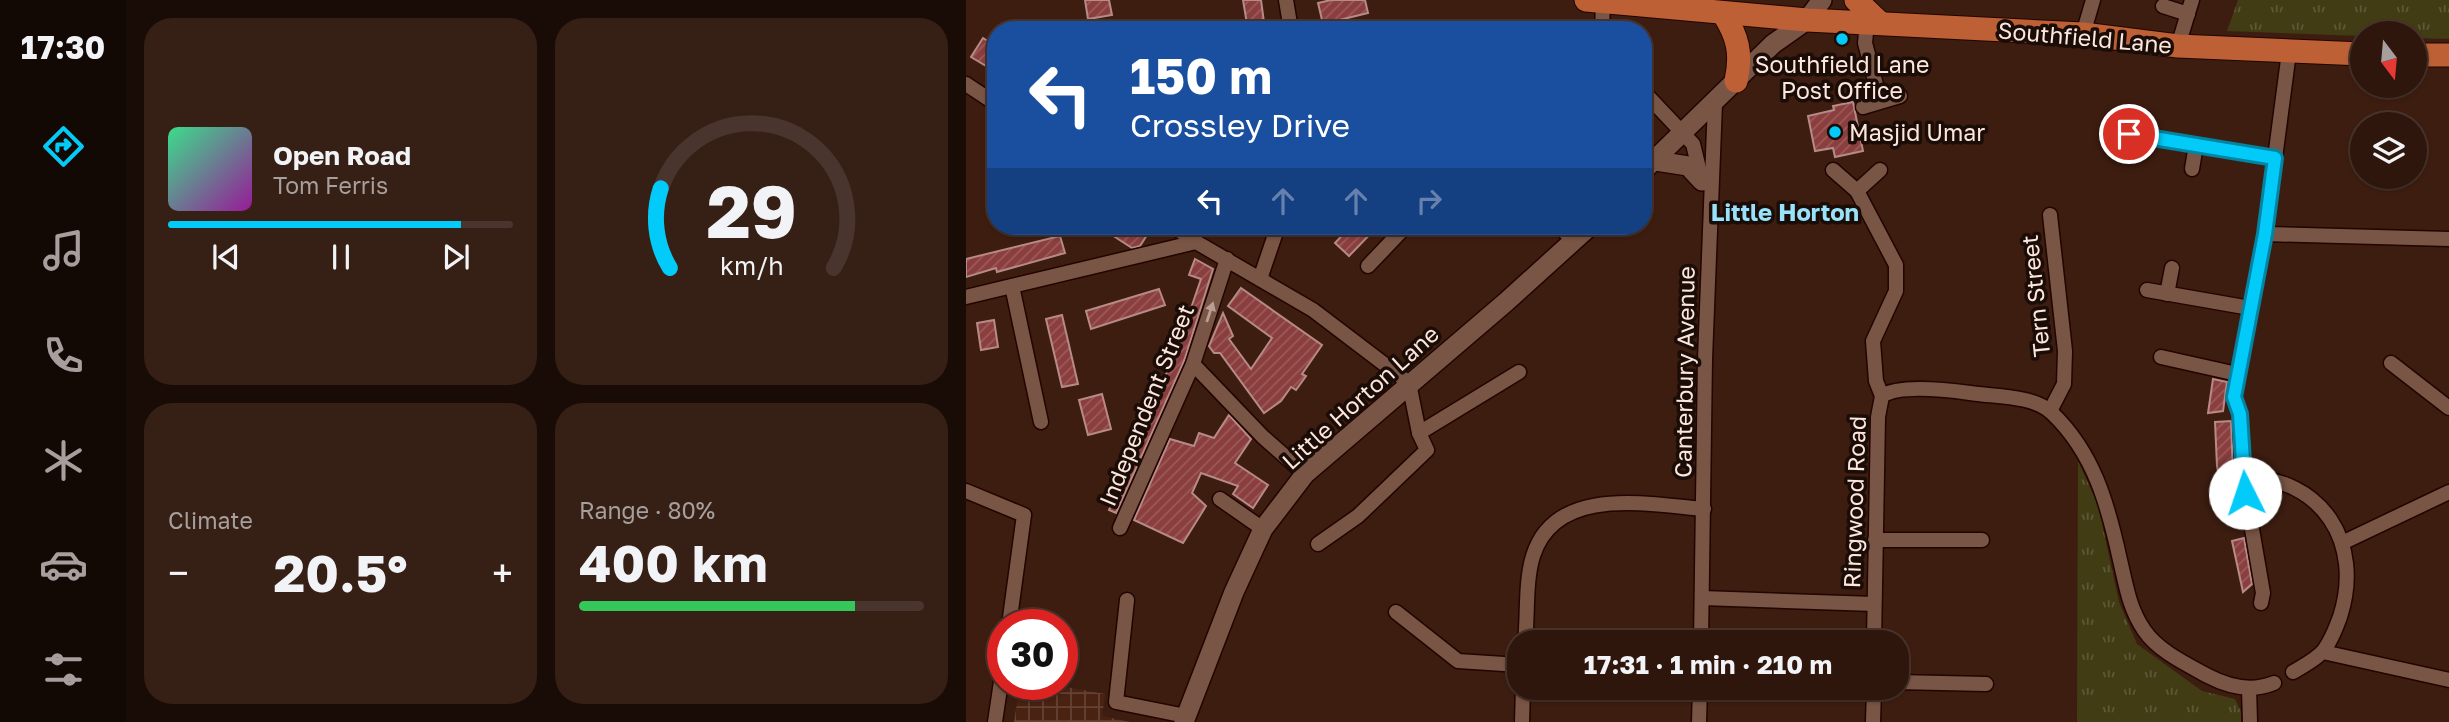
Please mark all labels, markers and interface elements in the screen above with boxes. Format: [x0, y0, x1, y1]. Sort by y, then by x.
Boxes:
street label: Southfield Lane [1997, 15, 2173, 59]
north arrow [2350, 21, 2427, 98]
map controls [2350, 21, 2427, 189]
text: 17:30 [21, 28, 105, 66]
marker: Southfield Lane Post Office [1834, 31, 1850, 47]
text: 150 m [1130, 46, 1272, 105]
icon: left [1015, 49, 1106, 140]
place label: Southfield Lane Post Office [1755, 50, 1929, 104]
pin [2099, 104, 2159, 164]
text: Crossley Drive [1130, 106, 1350, 144]
button: layers [2350, 112, 2427, 189]
icon: arrive [2110, 115, 2148, 153]
place label: Masjid Umar [1849, 118, 1985, 146]
icon: directions [39, 122, 88, 171]
marker: Masjid Umar [1827, 124, 1843, 140]
text: Open Road [273, 140, 411, 171]
text: 29 [706, 167, 797, 254]
text: Tom Ferris [273, 171, 388, 199]
icon: left [1191, 182, 1229, 220]
icon: ahead [1264, 182, 1302, 220]
icon: ahead [1337, 182, 1375, 220]
icon: right [1410, 182, 1448, 220]
district label: Little Horton [1711, 197, 1859, 226]
icon: music [39, 226, 88, 275]
street label: Tern Street [2015, 234, 2055, 358]
icon: previous [207, 238, 245, 276]
icon: pause [322, 238, 360, 276]
icon: next [437, 238, 475, 276]
text: km/h [720, 250, 783, 281]
street label: Canterbury Avenue [1668, 266, 1700, 478]
street label: Independent Street [1093, 300, 1199, 510]
one-way arrow [1205, 301, 1216, 322]
street label: Little Horton Lane [1276, 319, 1444, 475]
icon: phone [39, 331, 88, 380]
street label: Ringwood Road [1837, 415, 1871, 589]
icon: climate [39, 436, 88, 485]
position arrow [2208, 456, 2282, 530]
text: Range · 80% [579, 496, 715, 524]
text: Climate [168, 506, 253, 534]
text: 400 km [579, 531, 768, 593]
icon: car [39, 540, 88, 589]
text: 20.5° [273, 541, 408, 603]
text: − [168, 550, 189, 595]
text: + [492, 550, 513, 595]
speed limit sign: 30 [987, 609, 1078, 700]
icon: filters [39, 645, 88, 694]
text: 17:31 · 1 min · 210 m [1584, 649, 1832, 680]

